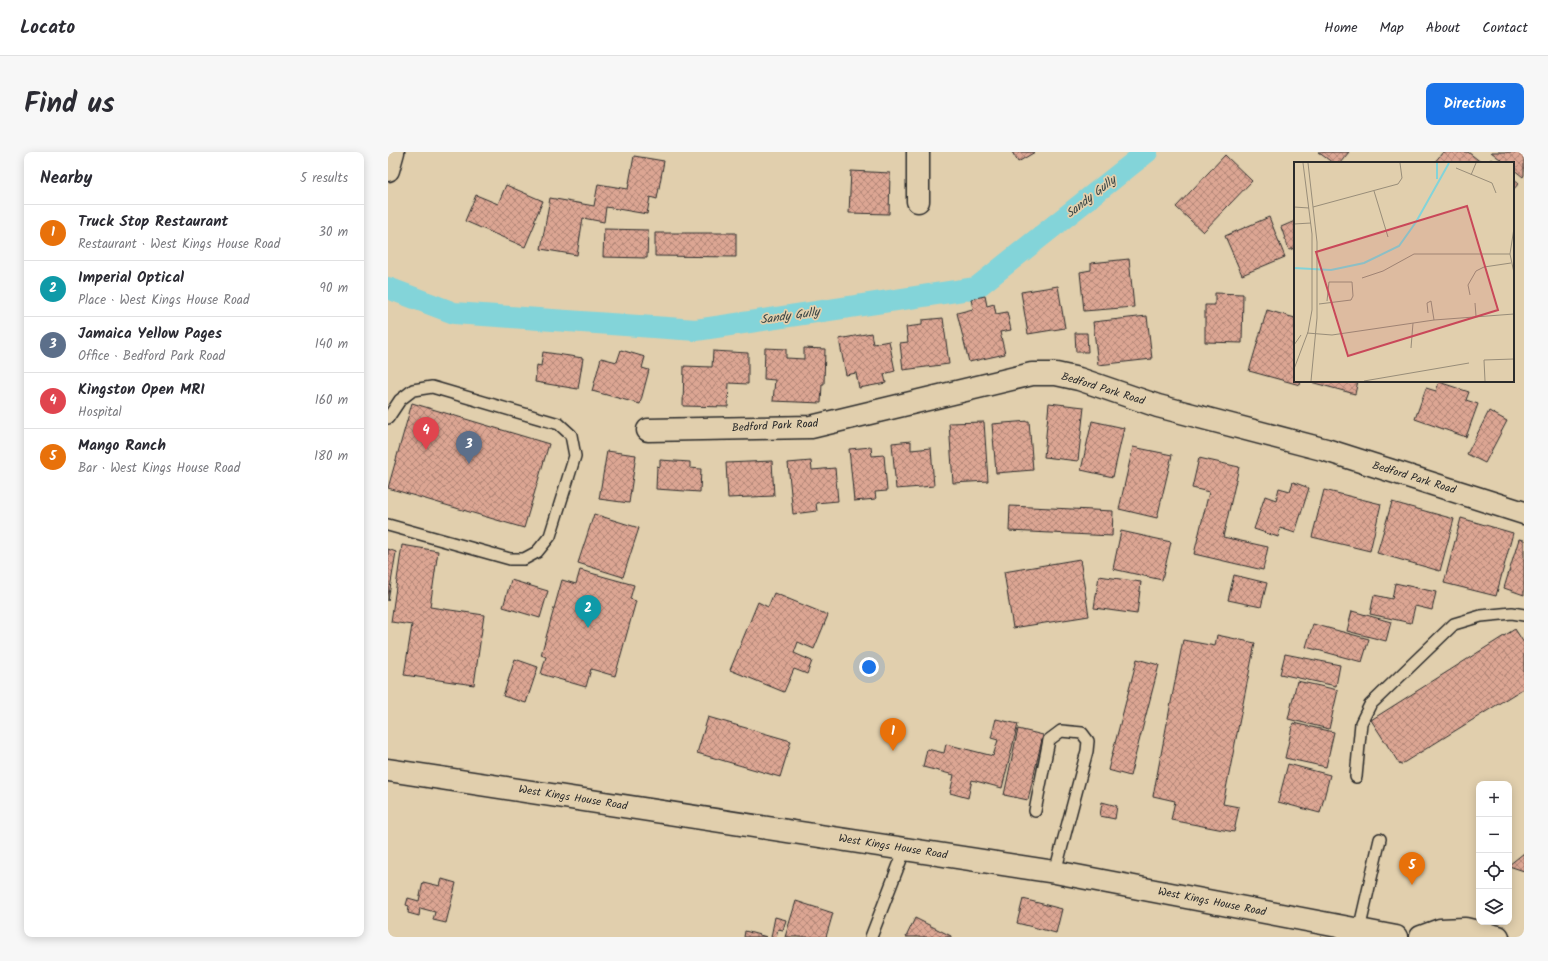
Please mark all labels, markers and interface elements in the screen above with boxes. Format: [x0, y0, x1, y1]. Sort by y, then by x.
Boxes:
text: Locato [20, 13, 75, 43]
text: Home [1324, 17, 1358, 39]
text: Map [1380, 17, 1404, 39]
text: About [1426, 17, 1460, 39]
text: Contact [1482, 17, 1528, 39]
text: Find us [24, 82, 115, 127]
button: Directions [1426, 83, 1524, 125]
inset map [1294, 162, 1514, 382]
text: Nearby [40, 165, 92, 192]
text: 5 results [300, 168, 348, 189]
water label: Sandy Gully [1062, 170, 1122, 223]
text: Truck Stop Restaurant [78, 210, 228, 234]
text: 1 [51, 222, 55, 243]
text: 30 m [319, 222, 348, 243]
text: Restaurant · West Kings House Road [78, 234, 280, 255]
text: Imperial Optical [78, 266, 184, 290]
text: 2 [49, 278, 57, 299]
text: 90 m [320, 278, 348, 299]
text: Place · West Kings House Road [78, 290, 249, 311]
water label: Sandy Gully [759, 302, 823, 330]
text: Jamaica Yellow Pages [78, 322, 222, 346]
text: 3 [49, 334, 57, 355]
text: 140 m [315, 334, 348, 355]
text: Office · Bedford Park Road [78, 346, 225, 367]
street label: Bedford Park Road [1059, 368, 1147, 410]
text: Kingston Open MRI [78, 378, 205, 402]
text: 4 [49, 390, 57, 411]
text: 160 m [315, 390, 348, 411]
text: Hospital [78, 402, 122, 423]
street label: Bedford Park Road [731, 415, 819, 437]
pin: 4 [413, 417, 439, 450]
pin: 3 [456, 431, 482, 464]
text: Mango Ranch [78, 434, 166, 458]
text: 5 [50, 446, 56, 467]
text: 180 m [314, 446, 348, 467]
street label: Bedford Park Road [1370, 457, 1458, 499]
text: Bar · West Kings House Road [78, 458, 240, 479]
pin: 2 [575, 595, 601, 628]
your location [859, 657, 879, 677]
pin: 1 [880, 718, 906, 751]
street label: West Kings House Road [517, 781, 629, 816]
map controls [1476, 781, 1512, 925]
button: + [1476, 781, 1512, 817]
button: − [1476, 817, 1512, 853]
street label: West Kings House Road [837, 830, 949, 865]
pin: 5 [1399, 852, 1425, 885]
button: locate [1476, 853, 1512, 889]
street label: West Kings House Road [1156, 883, 1268, 921]
button: layers [1476, 889, 1512, 925]

